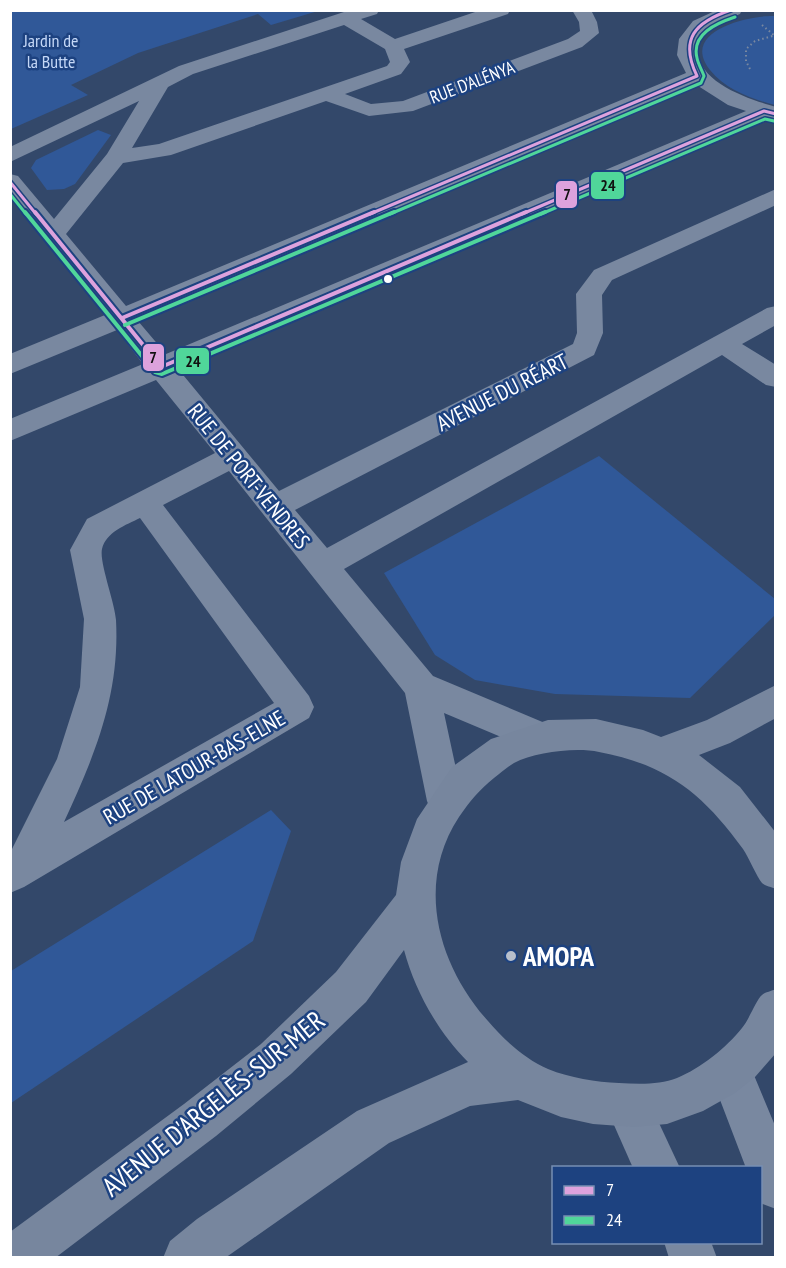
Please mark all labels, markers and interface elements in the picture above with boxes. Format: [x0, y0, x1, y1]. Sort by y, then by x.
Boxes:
park label: Jardin de la Butte [22, 29, 79, 73]
street label: RUE D'ALÉNYA [426, 55, 518, 109]
line badge: 24 [590, 171, 625, 200]
text: 24 [600, 175, 616, 195]
line badge: 7 [555, 180, 578, 209]
text: 7 [563, 184, 571, 204]
unlabelled marker [382, 273, 394, 285]
line badge: 7 [142, 343, 165, 372]
text: 7 [149, 347, 157, 367]
line badge: 24 [175, 347, 210, 375]
street label: AVENUE DU RÉART [431, 347, 573, 437]
text: 24 [185, 351, 201, 371]
street label: RUE DE PORT-VENDRES [182, 398, 316, 554]
street label: RUE DE LATOUR-BAS-ELNE [98, 704, 290, 830]
place label: AMOPA [522, 939, 595, 973]
marker: AMOPA [504, 949, 518, 963]
street label: AVENUE D'ARGELÈS-SUR-MER [95, 1003, 331, 1203]
legend [552, 1166, 762, 1244]
text: 7 [606, 1178, 614, 1201]
text: 24 [606, 1208, 622, 1231]

